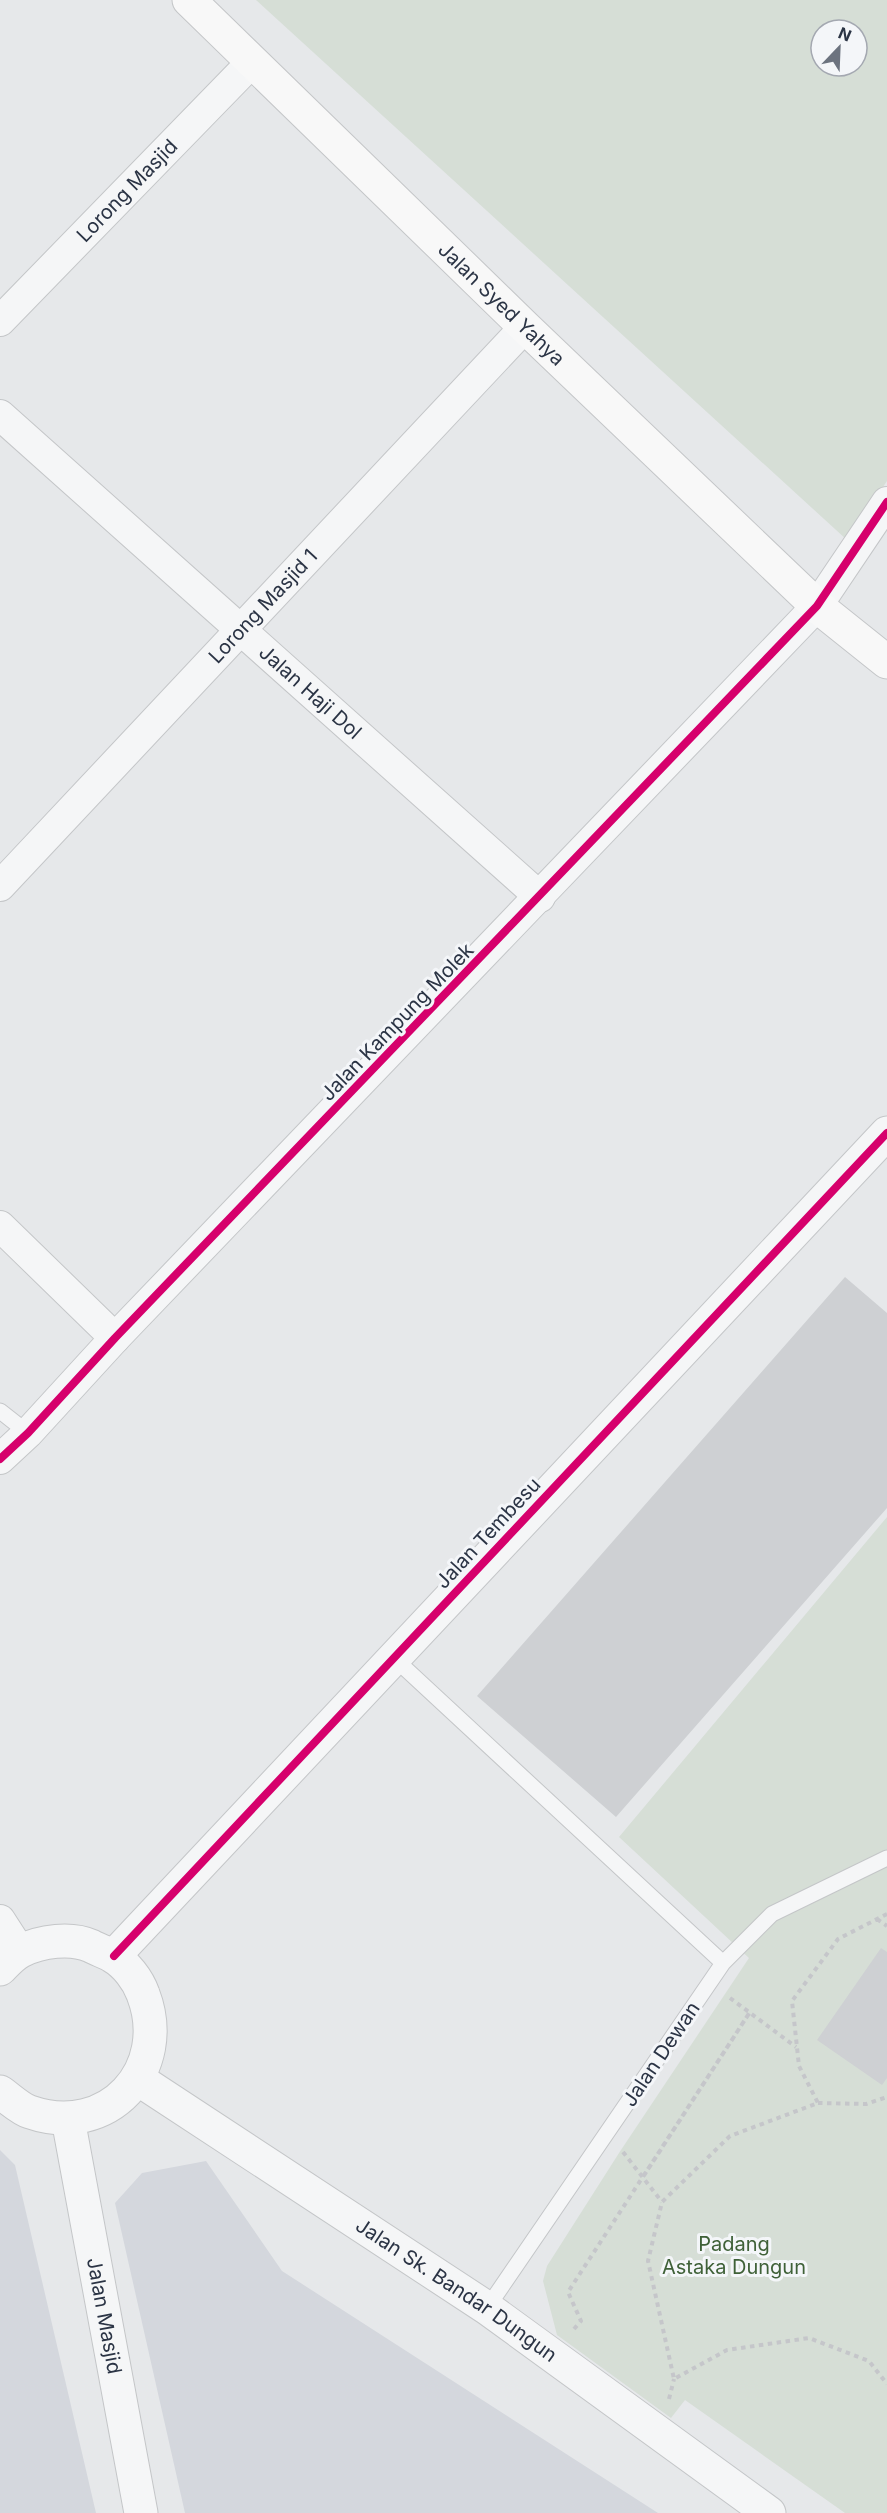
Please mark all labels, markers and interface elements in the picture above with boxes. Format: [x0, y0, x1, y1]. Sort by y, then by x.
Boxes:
north arrow [809, 18, 869, 78]
text: N [835, 23, 854, 46]
street label: Lorong Masjid [72, 134, 182, 247]
street label: Jalan Syed Yahya [433, 237, 570, 371]
street label: Lorong Masjid 1 [204, 544, 322, 668]
street label: Jalan Haji Dol [254, 640, 366, 744]
street label: Jalan Kampung Molek [316, 938, 478, 1106]
street label: Jalan Tembesu [430, 1473, 546, 1593]
street label: Jalan Dewan [617, 1997, 705, 2111]
street label: Jalan Sk. Bandar Dungun [351, 2213, 562, 2367]
park label: Padang Astaka Dungun [662, 2232, 806, 2279]
street label: Jalan Masjid [82, 2255, 127, 2376]

